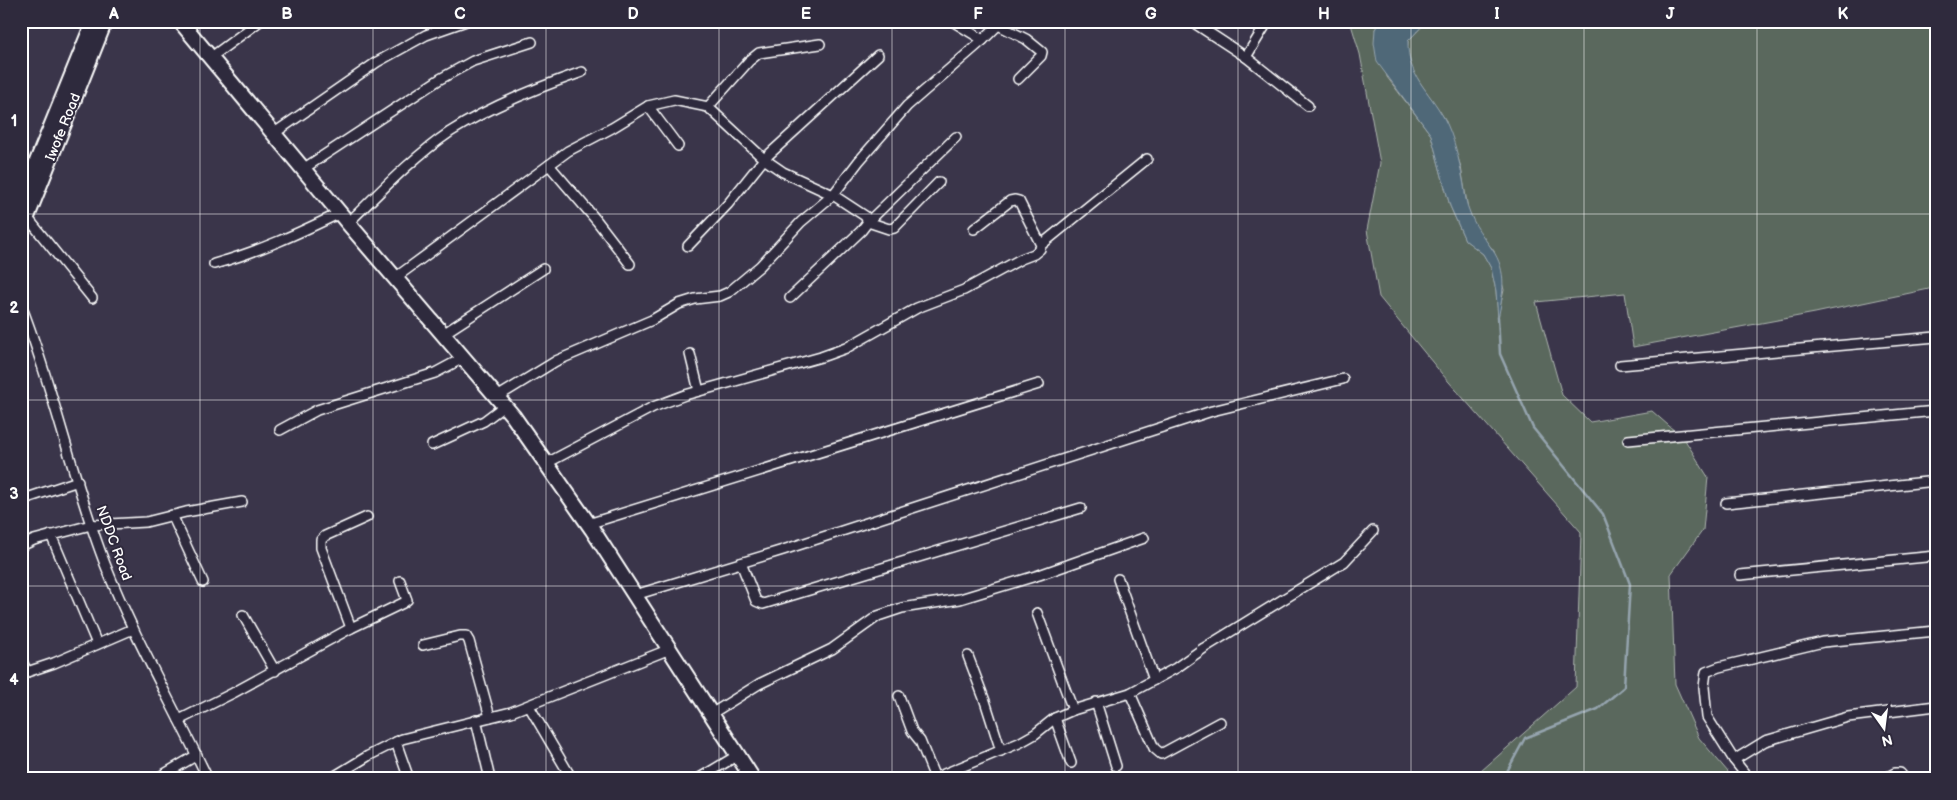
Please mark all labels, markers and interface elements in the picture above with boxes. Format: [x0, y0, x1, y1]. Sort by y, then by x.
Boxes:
text: A [108, 5, 119, 24]
text: B [281, 5, 293, 24]
text: C [454, 5, 466, 24]
text: D [627, 5, 639, 24]
text: E [801, 5, 811, 24]
text: F [973, 5, 983, 24]
text: G [1145, 5, 1157, 24]
text: H [1318, 5, 1330, 24]
text: I [1494, 5, 1500, 24]
text: J [1666, 5, 1675, 24]
text: K [1838, 5, 1849, 24]
street label: Iwofe Road [42, 91, 84, 163]
text: 1 [11, 112, 17, 131]
text: 2 [9, 299, 19, 318]
text: 3 [9, 485, 19, 504]
street label: NDDC Road [93, 503, 135, 583]
text: 4 [9, 671, 19, 690]
north arrow [1860, 702, 1910, 752]
text: N [1880, 731, 1894, 750]

